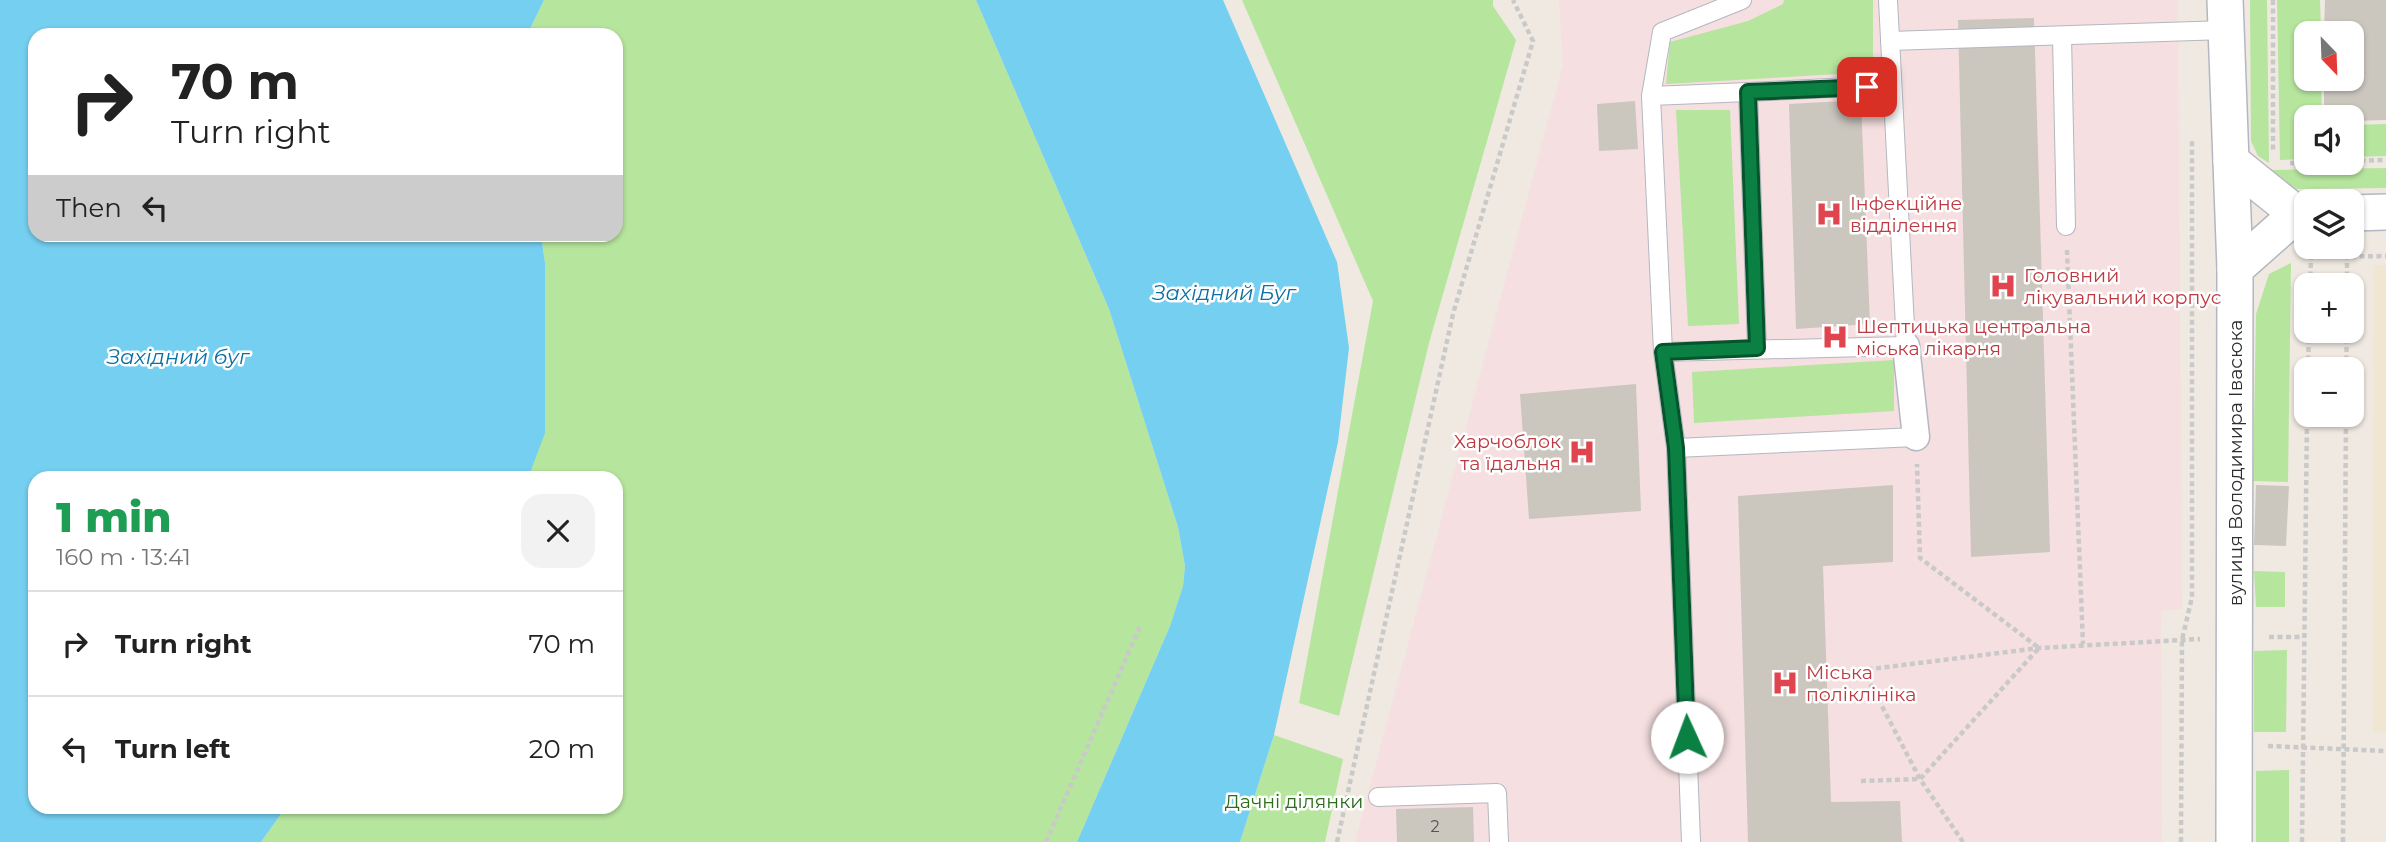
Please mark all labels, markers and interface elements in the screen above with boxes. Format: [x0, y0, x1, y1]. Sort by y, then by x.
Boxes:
north arrow [2294, 21, 2364, 91]
map controls [2294, 21, 2364, 427]
text: 70 m [171, 52, 299, 111]
icon: right [56, 56, 147, 147]
pin [1837, 57, 1897, 117]
icon: arrive [1848, 68, 1886, 106]
button: sound [2294, 105, 2364, 175]
text: Turn right [171, 112, 331, 151]
icon: left [136, 189, 174, 227]
button: layers [2294, 189, 2364, 259]
text: Then [56, 192, 122, 224]
place label: Інфекційне відділення [1850, 192, 1962, 237]
hospital icon: Інфекційне відділення [1814, 199, 1844, 229]
place label: Головний лікувальний корпус [2024, 264, 2222, 309]
hospital icon: Головний лікувальний корпус [1988, 271, 2018, 301]
button: + [2294, 273, 2364, 343]
water label: Західний Буг [1151, 280, 1298, 305]
place label: Шептицька центральна міська лікарня [1856, 315, 2091, 360]
street label: вулиця Володимира Івасюка [2224, 320, 2247, 606]
hospital icon: Шептицька центральна міська лікарня [1820, 322, 1850, 352]
water label: Західний буг [106, 344, 251, 369]
button: − [2294, 357, 2364, 427]
place label: Харчоблок та їдальня [1454, 430, 1561, 475]
hospital icon: Харчоблок та їдальня [1567, 437, 1597, 467]
text: 1 min [56, 491, 172, 543]
button: close [521, 494, 595, 568]
text: 160 m · 13:41 [56, 543, 191, 571]
icon: right [56, 625, 94, 663]
text: Turn right [115, 628, 251, 660]
text: 70 m [529, 628, 595, 660]
place label: Міська поліклініка [1806, 661, 1916, 706]
hospital icon: Міська поліклініка [1770, 668, 1800, 698]
position arrow [1650, 700, 1724, 774]
icon: left [56, 730, 94, 768]
text: Turn left [115, 733, 231, 765]
text: 20 m [529, 733, 595, 765]
park label: Дачні ділянки [1225, 790, 1363, 813]
house number: 2 [1430, 817, 1440, 836]

